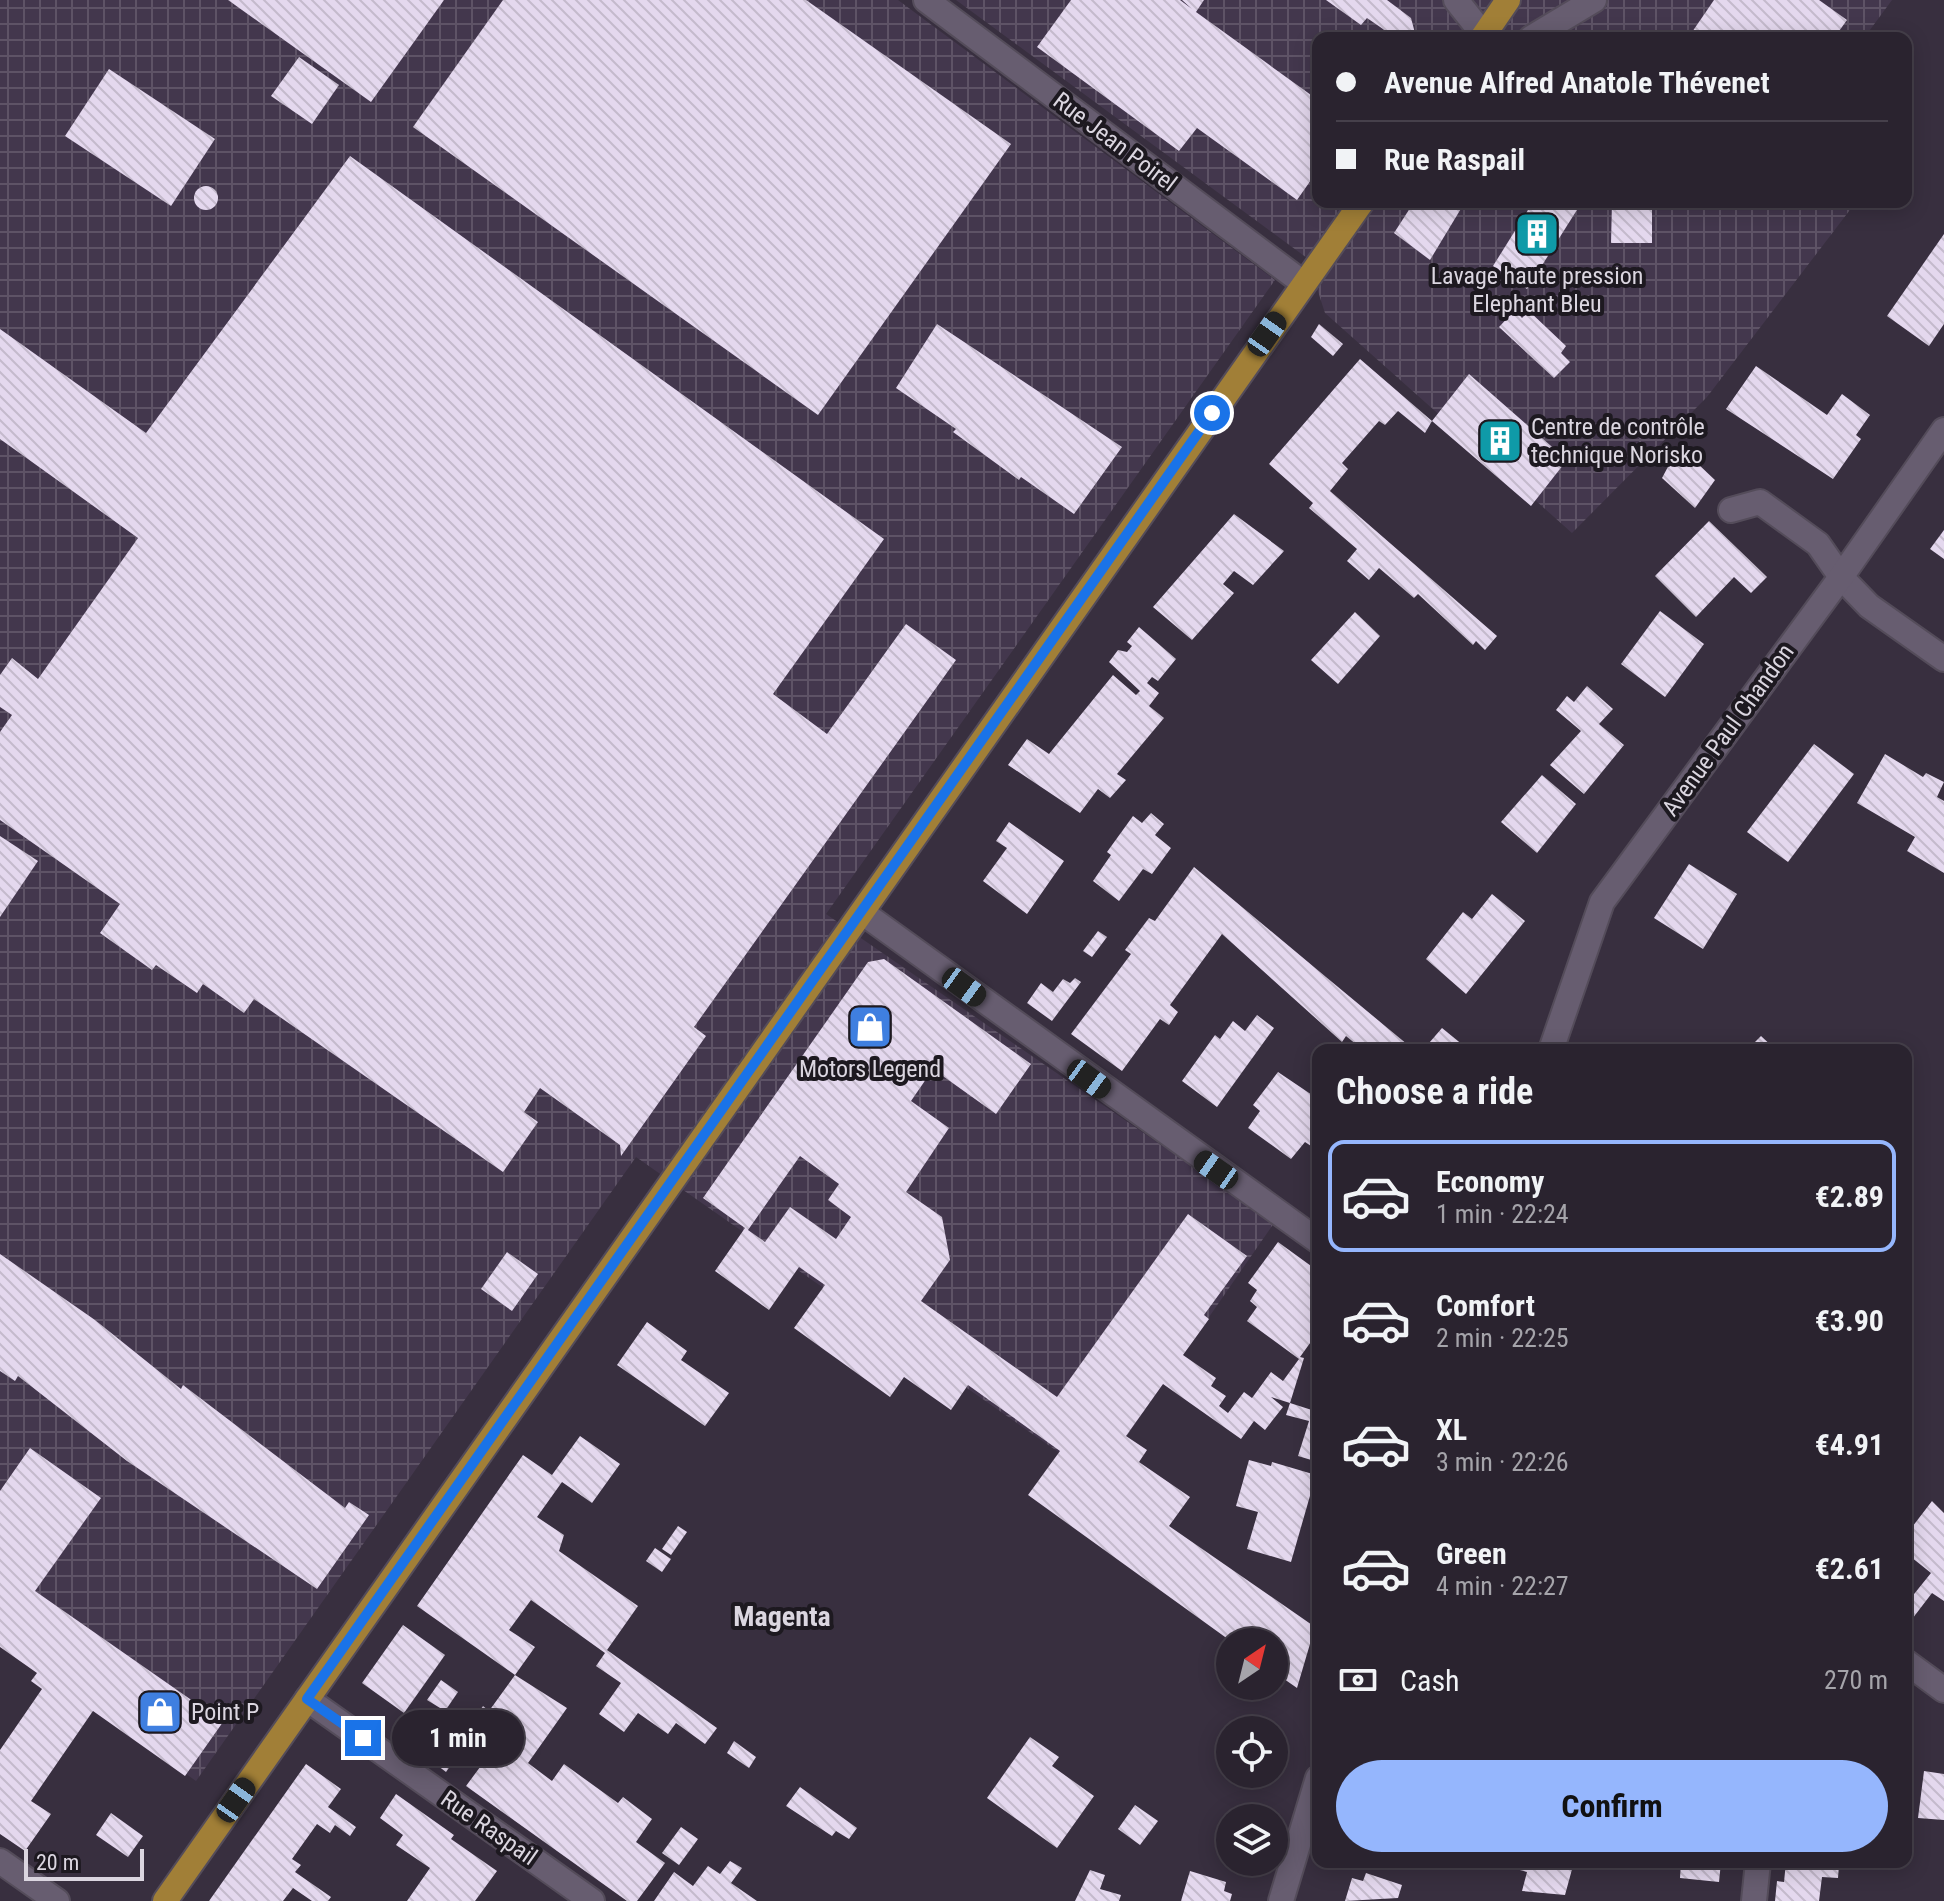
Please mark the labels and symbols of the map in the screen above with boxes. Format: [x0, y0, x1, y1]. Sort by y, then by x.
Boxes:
street label: Rue Jean Poirel [1048, 87, 1182, 197]
building icon: Lavage haute pression Elephant Bleu [1513, 210, 1561, 258]
place label: Lavage haute pression Elephant Bleu [1431, 262, 1643, 318]
car [1243, 307, 1291, 361]
route start [1194, 395, 1230, 431]
place label: Centre de contrôle technique Norisko [1531, 413, 1705, 469]
building icon: Centre de contrôle technique Norisko [1476, 417, 1524, 465]
street label: Avenue Paul Chandon [1656, 639, 1800, 821]
car [938, 963, 990, 1011]
shop icon: Motors Legend [846, 1003, 894, 1051]
place label: Motors Legend [799, 1055, 941, 1083]
car [1063, 1055, 1115, 1103]
car [1189, 1146, 1243, 1194]
district label: Magenta [733, 1600, 831, 1633]
north arrow [1216, 1628, 1288, 1700]
shop icon: Point P [136, 1688, 184, 1736]
place label: Point P [191, 1698, 259, 1726]
callout: 1 min [391, 1710, 523, 1766]
route end [345, 1720, 381, 1756]
car [212, 1773, 260, 1827]
street label: Rue Raspail [436, 1785, 542, 1871]
scale bar [24, 1845, 144, 1881]

